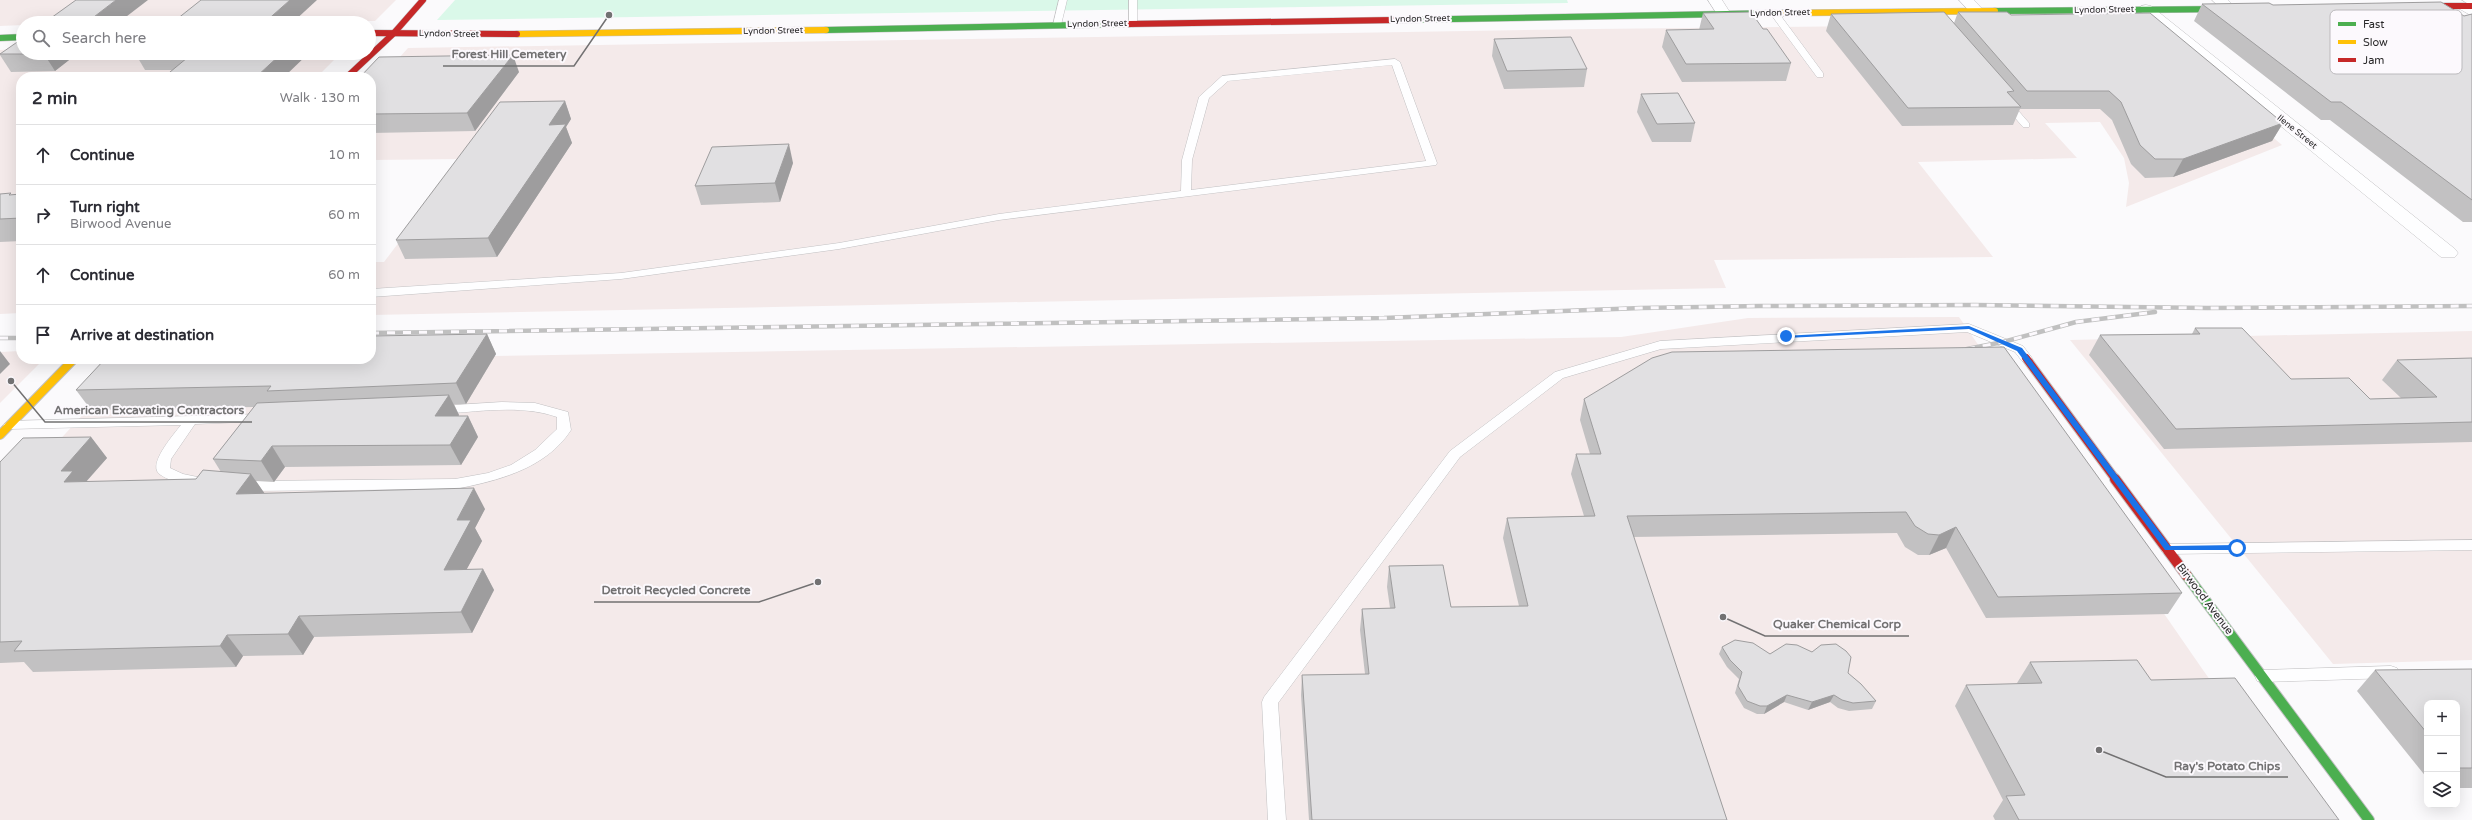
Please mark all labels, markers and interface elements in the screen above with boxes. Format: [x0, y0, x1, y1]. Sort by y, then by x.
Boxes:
street label: Lyndon Street [2074, 4, 2135, 16]
street label: Lyndon Street [1750, 7, 1811, 19]
legend [2330, 10, 2462, 74]
street label: Lyndon Street [1390, 13, 1451, 25]
search box [16, 16, 376, 60]
street label: Lyndon Street [1067, 18, 1128, 30]
text: Fast [2363, 18, 2384, 31]
street label: Lyndon Street [743, 25, 804, 37]
icon: search [30, 27, 52, 49]
street label: Lyndon Street [419, 28, 480, 40]
text: Search here [62, 29, 146, 47]
text: Slow [2363, 36, 2388, 49]
callout: Forest Hill Cemetery [443, 42, 574, 66]
text: Forest Hill Cemetery [452, 47, 567, 62]
text: Jam [2363, 54, 2384, 67]
text: 2 min [32, 88, 77, 109]
text: Walk · 130 m [280, 90, 360, 106]
street label: Ilene Street [2275, 112, 2320, 152]
icon: ahead [32, 144, 54, 166]
text: Continue [70, 146, 134, 164]
text: 10 m [328, 147, 360, 163]
text: Turn right [70, 198, 140, 216]
icon: right [32, 204, 54, 226]
text: 60 m [328, 207, 360, 223]
text: Birwood Avenue [70, 216, 171, 232]
icon: ahead [32, 264, 54, 286]
text: Continue [70, 266, 134, 284]
text: 60 m [328, 267, 360, 283]
icon: arrive [32, 324, 54, 346]
text: Arrive at destination [70, 326, 214, 344]
route end [1777, 327, 1795, 345]
callout: American Excavating Contractors [45, 398, 252, 422]
text: American Excavating Contractors [54, 403, 244, 418]
route start [2228, 539, 2246, 557]
street label: Birwood Avenue [2174, 561, 2236, 637]
callout: Detroit Recycled Concrete [594, 578, 759, 602]
text: Detroit Recycled Concrete [601, 583, 751, 598]
callout: Quaker Chemical Corp [1765, 612, 1909, 636]
text: Quaker Chemical Corp [1773, 617, 1901, 632]
map controls [2424, 700, 2460, 808]
button: + [2424, 700, 2460, 736]
button: − [2424, 736, 2460, 772]
callout: Ray's Potato Chips [2166, 753, 2288, 777]
text: Ray's Potato Chips [2174, 759, 2280, 774]
button: layers [2424, 772, 2460, 808]

